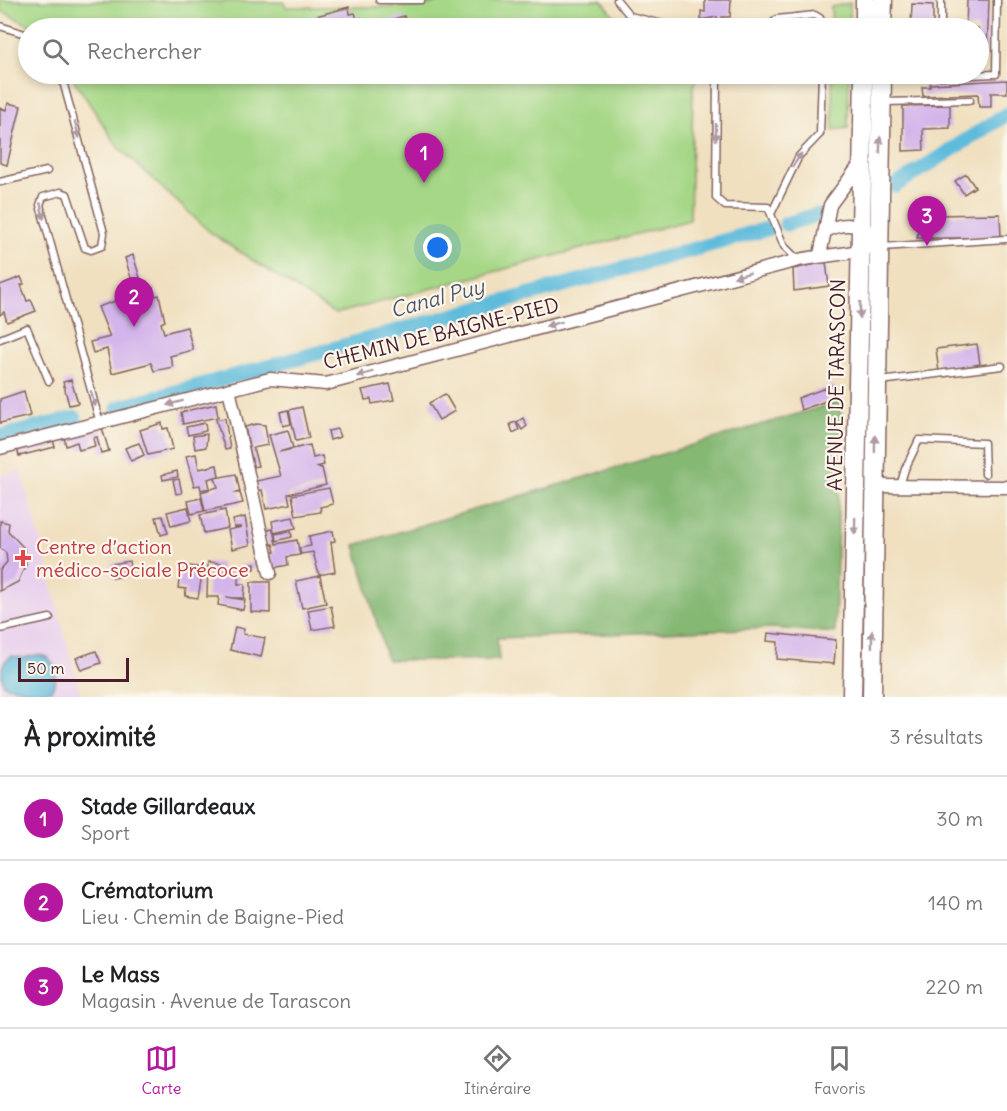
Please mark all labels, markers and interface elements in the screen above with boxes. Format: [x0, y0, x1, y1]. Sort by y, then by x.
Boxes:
search box [18, 18, 989, 84]
icon: search [39, 35, 72, 68]
text: Rechercher [87, 37, 202, 65]
one-way arrow [72, 121, 82, 139]
one-way arrow [711, 122, 721, 141]
pin: 1 [404, 134, 444, 183]
one-way arrow [876, 136, 885, 155]
one-way arrow [792, 152, 803, 169]
pin: 3 [908, 196, 946, 246]
one-way arrow [38, 202, 48, 220]
your location [423, 233, 452, 262]
one-way arrow [733, 270, 751, 280]
water label: Canal Puy [387, 272, 489, 323]
pin: 2 [114, 278, 154, 327]
street label: AVENUE DE TARASCON [822, 279, 850, 491]
street label: CHEMIN DE BAIGNE-PIED [320, 292, 562, 374]
one-way arrow [855, 301, 864, 320]
one-way arrow [544, 320, 562, 329]
one-way arrow [356, 370, 374, 379]
one-way arrow [89, 391, 98, 409]
one-way arrow [166, 399, 184, 409]
one-way arrow [870, 434, 880, 453]
one-way arrow [851, 517, 860, 536]
place label: Centre d’action médico-sociale Précoce [36, 534, 249, 582]
marker: Centre d’action médico-sociale Précoce [14, 549, 32, 567]
one-way arrow [868, 629, 877, 648]
scale bar [18, 655, 129, 682]
text: 50 m [27, 658, 65, 678]
text: À proximité [24, 720, 156, 753]
text: 3 résultats [889, 724, 983, 749]
text: Stade Gillardeaux [81, 792, 255, 820]
text: 1 [40, 806, 47, 831]
text: 30 m [936, 806, 983, 831]
text: Sport [81, 820, 130, 845]
text: Crématorium [81, 876, 213, 904]
text: 2 [38, 890, 49, 915]
text: 140 m [928, 890, 983, 915]
text: Lieu · Chemin de Baigne-Pied [81, 904, 344, 929]
text: Le Mass [81, 960, 160, 988]
text: 3 [38, 974, 49, 999]
text: 220 m [926, 974, 983, 999]
text: Magasin · Avenue de Tarascon [81, 988, 351, 1013]
tab: Carte [141, 1042, 181, 1098]
tab: Itinéraire [464, 1042, 531, 1098]
tab: Favoris [814, 1042, 866, 1098]

